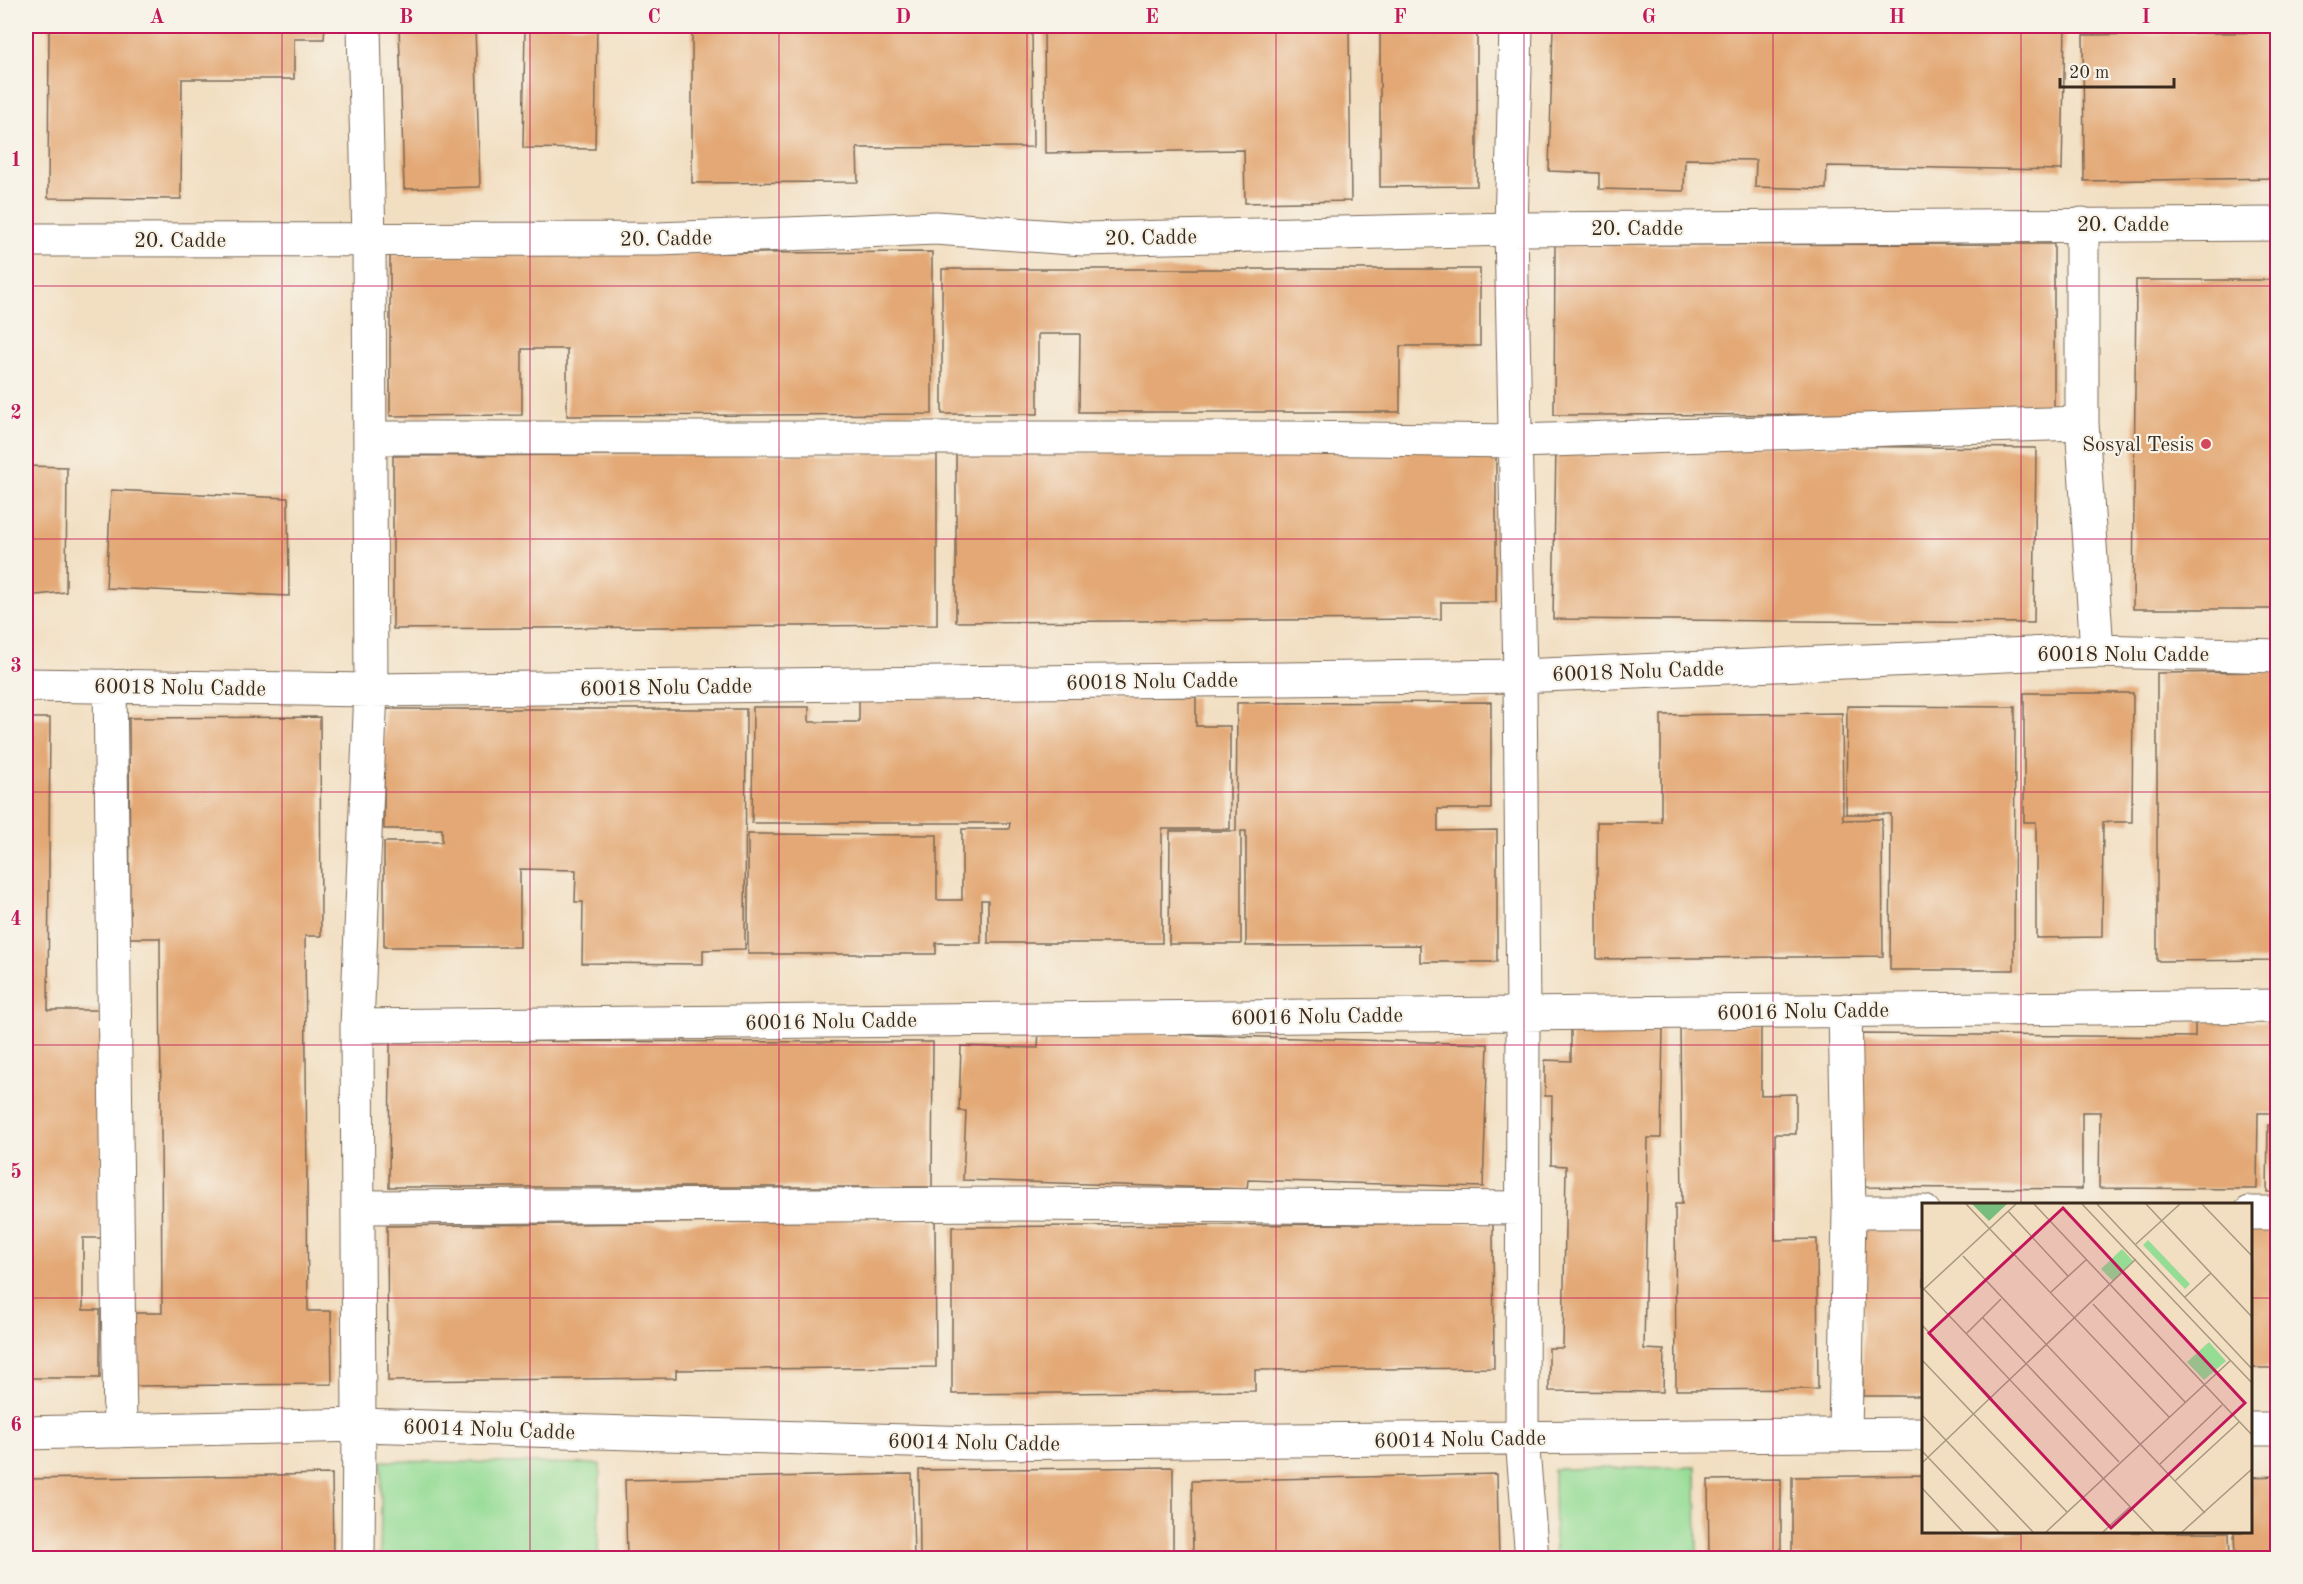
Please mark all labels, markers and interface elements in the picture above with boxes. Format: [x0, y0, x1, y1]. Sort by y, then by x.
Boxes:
text: A [149, 8, 165, 28]
text: B [399, 8, 413, 28]
text: C [647, 8, 661, 28]
text: D [895, 8, 911, 28]
text: E [1145, 8, 1159, 28]
text: F [1393, 8, 1407, 28]
text: G [1642, 8, 1656, 28]
text: H [1889, 8, 1905, 28]
text: I [2142, 8, 2150, 28]
scale bar [2060, 51, 2174, 89]
text: 20 m [2069, 64, 2109, 82]
text: 1 [10, 151, 22, 171]
street label: 20. Cadde [2077, 215, 2169, 236]
street label: 20. Cadde [1591, 219, 1683, 240]
street label: 20. Cadde [1105, 227, 1197, 250]
street label: 20. Cadde [620, 228, 712, 251]
street label: 20. Cadde [134, 231, 226, 252]
text: 2 [10, 404, 22, 424]
place label: Sosyal Tesis [2082, 435, 2194, 456]
marker: Sosyal Tesis [2199, 437, 2213, 451]
street label: 60018 Nolu Cadde [2037, 645, 2209, 666]
text: 3 [10, 657, 22, 677]
street label: 60018 Nolu Cadde [1552, 659, 1724, 686]
street label: 60018 Nolu Cadde [1066, 670, 1238, 695]
street label: 60018 Nolu Cadde [94, 676, 266, 701]
street label: 60018 Nolu Cadde [580, 676, 752, 701]
text: 4 [10, 910, 22, 930]
street label: 60016 Nolu Cadde [1717, 1000, 1889, 1025]
street label: 60016 Nolu Cadde [1231, 1005, 1403, 1030]
street label: 60016 Nolu Cadde [745, 1010, 917, 1035]
text: 5 [10, 1162, 22, 1183]
inset map [1922, 1203, 2252, 1533]
text: 6 [10, 1416, 22, 1436]
street label: 60014 Nolu Cadde [403, 1417, 575, 1444]
street label: 60014 Nolu Cadde [1374, 1428, 1546, 1453]
street label: 60014 Nolu Cadde [888, 1431, 1060, 1456]

